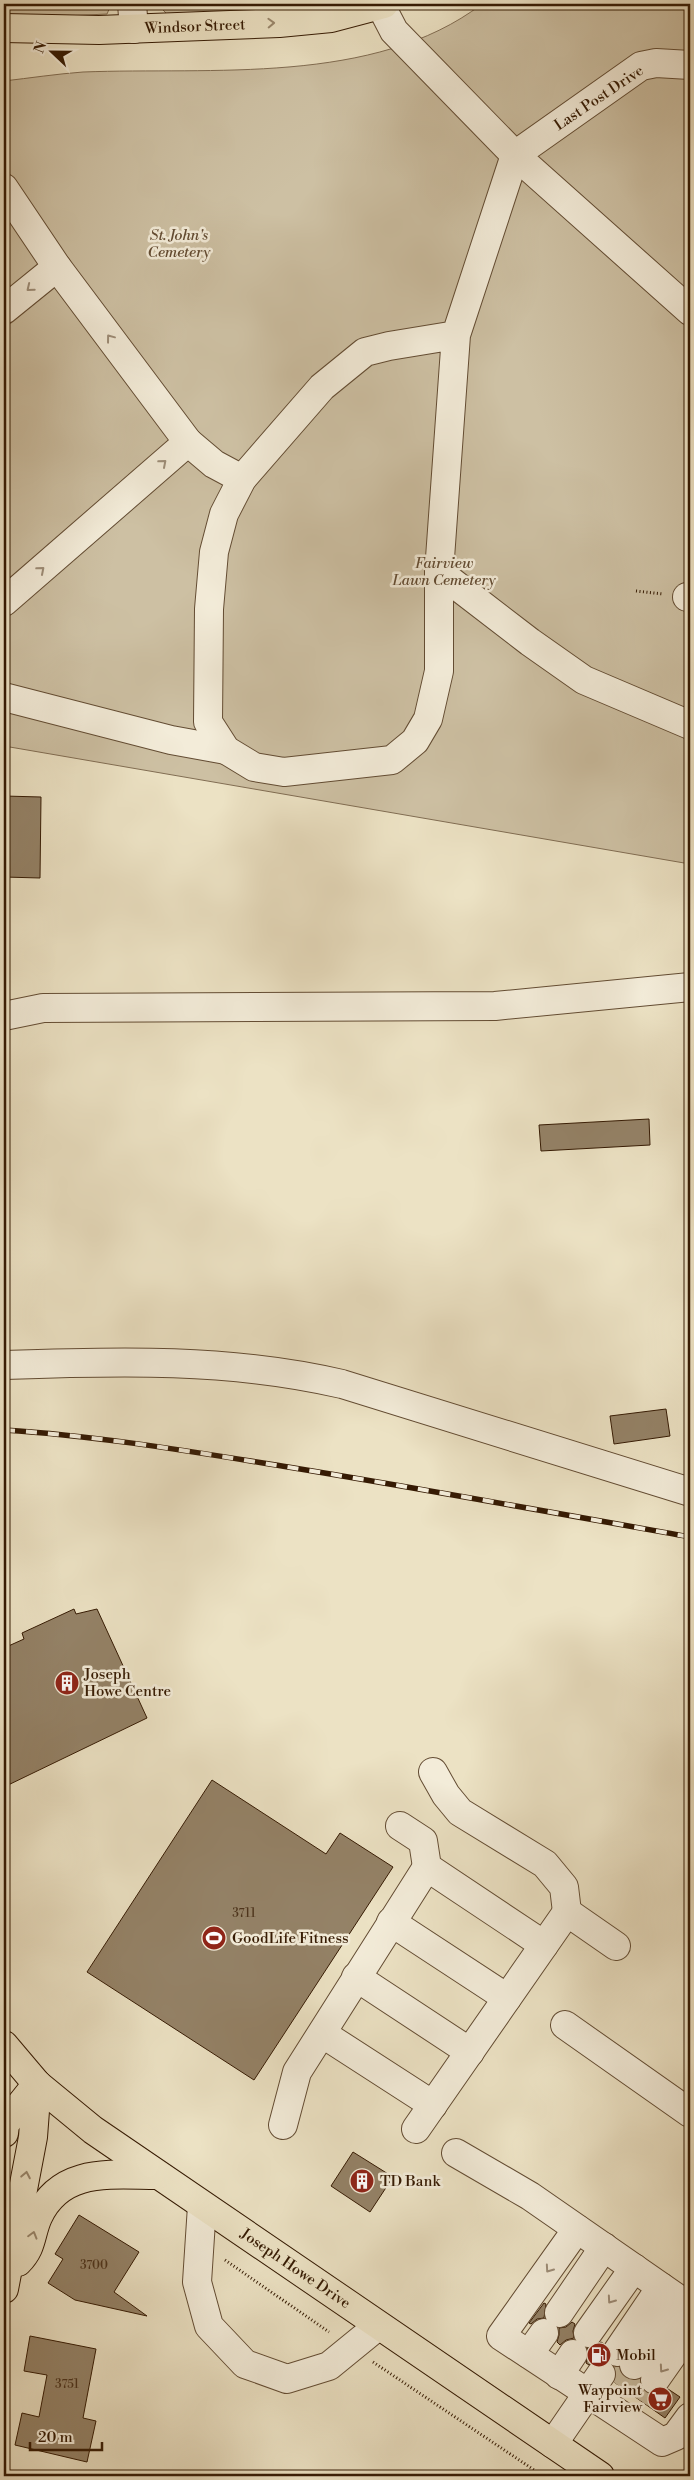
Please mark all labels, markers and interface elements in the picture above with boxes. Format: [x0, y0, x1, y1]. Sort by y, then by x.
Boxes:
street label: Windsor Street [143, 15, 246, 38]
one-way arrow [267, 18, 275, 29]
north arrow [28, 28, 78, 78]
text: N [30, 39, 51, 56]
street label: Last Post Drive [551, 61, 647, 135]
park label: St. John's Cemetery [148, 226, 212, 262]
one-way arrow [27, 283, 36, 291]
one-way arrow [107, 335, 115, 344]
one-way arrow [158, 460, 167, 469]
park label: Fairview Lawn Cemetery [391, 554, 497, 590]
one-way arrow [35, 567, 44, 576]
place label: Joseph Howe Centre [83, 1665, 171, 1701]
building icon: Joseph Howe Centre [54, 1670, 80, 1696]
house number: 3711 [232, 1906, 257, 1921]
sports icon: GoodLife Fitness [201, 1925, 227, 1951]
place label: GoodLife Fitness [232, 1929, 349, 1948]
building icon: TD Bank [349, 2168, 375, 2194]
one-way arrow [20, 2170, 30, 2179]
place label: TD Bank [380, 2172, 441, 2191]
street label: Joseph Howe Drive [236, 2224, 354, 2313]
one-way arrow [28, 2231, 38, 2239]
house number: 3700 [80, 2258, 108, 2273]
one-way arrow [546, 2263, 555, 2272]
one-way arrow [608, 2295, 617, 2304]
fuel station icon: Mobil [586, 2342, 612, 2368]
place label: Mobil [616, 2346, 656, 2365]
one-way arrow [660, 2363, 669, 2373]
house number: 3751 [55, 2377, 80, 2392]
place label: Waypoint Fairview [577, 2381, 643, 2417]
supermarket icon: Waypoint Fairview [647, 2386, 673, 2412]
scale bar [30, 2420, 102, 2452]
text: 20 m [38, 2428, 73, 2447]

